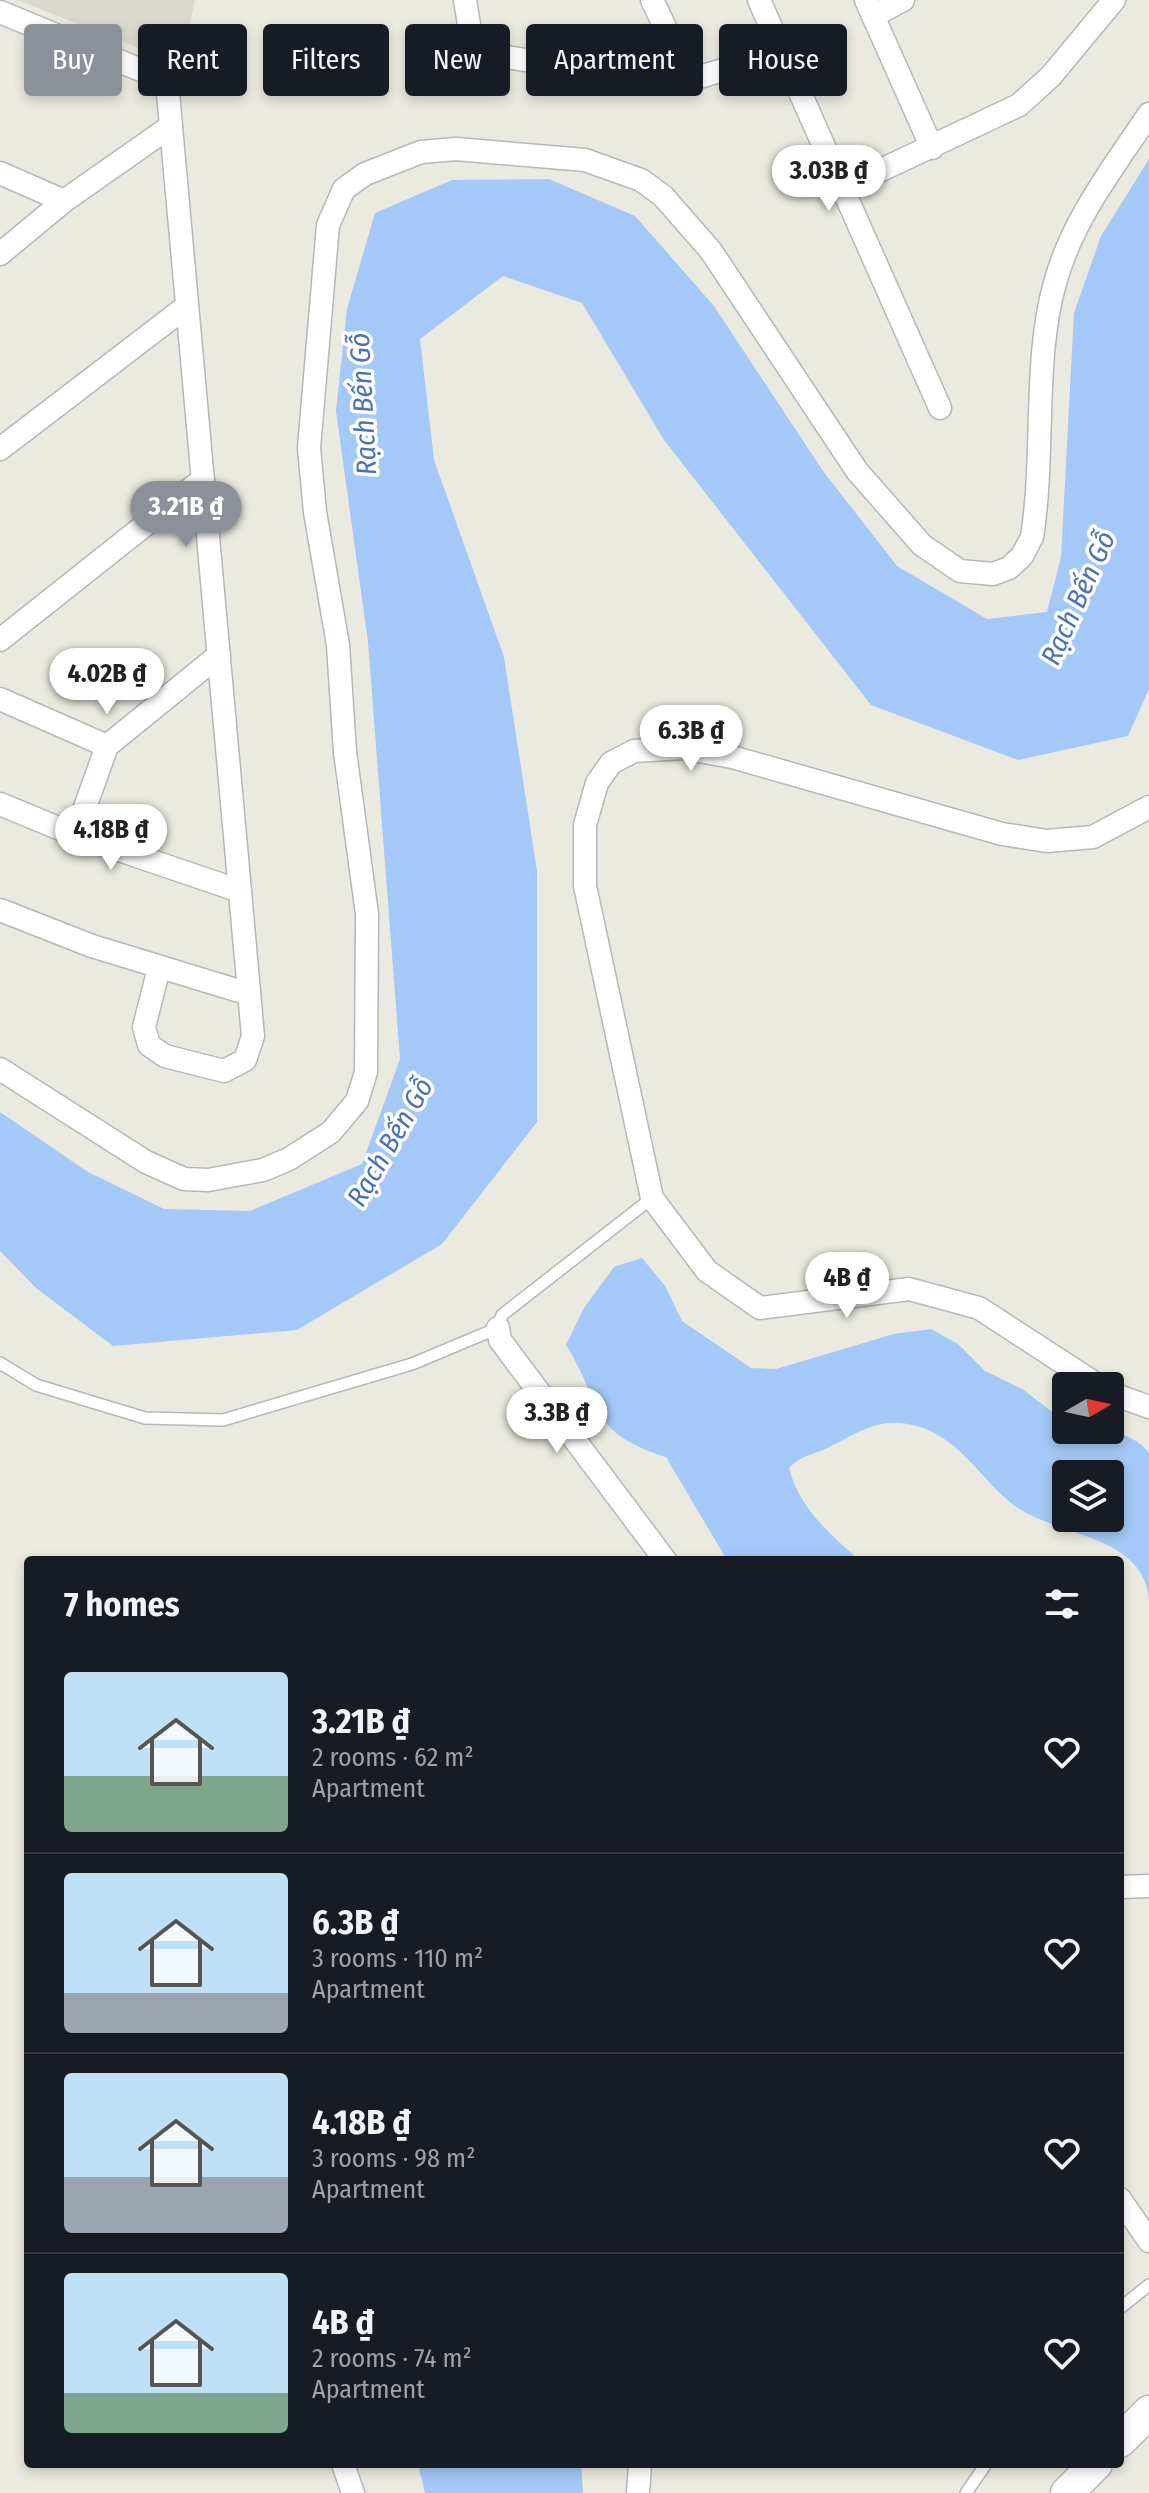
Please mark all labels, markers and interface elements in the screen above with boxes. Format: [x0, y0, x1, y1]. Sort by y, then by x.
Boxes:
chip: Buy [24, 24, 122, 96]
chip: Rent [138, 24, 247, 96]
chip: Filters [263, 24, 389, 96]
chip: New [405, 24, 510, 96]
chip: Apartment [526, 24, 703, 96]
chip: House [719, 24, 847, 96]
pin: 3.03B ₫ [755, 145, 903, 213]
text: 3.03B ₫ [790, 155, 868, 186]
water label: Rạch Bến Gỗ [343, 332, 383, 476]
pin: 3.21B ₫ [112, 481, 260, 549]
text: 3.21B ₫ [148, 491, 224, 522]
water label: Rạch Bến Gỗ [1034, 526, 1122, 670]
pin: 4.02B ₫ [33, 648, 181, 716]
text: 4.02B ₫ [67, 658, 147, 689]
pin: 6.3B ₫ [626, 705, 756, 773]
text: 6.3B ₫ [658, 715, 724, 746]
pin: 4.18B ₫ [37, 804, 185, 872]
text: 4.18B ₫ [73, 814, 149, 845]
water label: Rạch Bến Gỗ [340, 1072, 440, 1212]
pin: 4B ₫ [800, 1252, 894, 1320]
text: 4B ₫ [823, 1262, 871, 1293]
north arrow [1052, 1372, 1124, 1444]
map controls [1052, 1372, 1124, 1532]
pin: 3.3B ₫ [492, 1387, 622, 1455]
text: 3.3B ₫ [524, 1397, 590, 1428]
button: layers [1052, 1460, 1124, 1532]
icon: filters [1040, 1582, 1084, 1626]
text: 7 homes [64, 1584, 180, 1625]
text: 3.21B ₫ [312, 1701, 410, 1742]
icon: home [128, 1704, 224, 1800]
icon: heart [1040, 1730, 1084, 1774]
text: 2 rooms · 62 m² [312, 1742, 474, 1773]
text: Apartment [312, 1773, 425, 1804]
text: 6.3B ₫ [312, 1902, 399, 1943]
icon: home [128, 1905, 224, 2001]
icon: heart [1040, 1931, 1084, 1975]
text: 3 rooms · 110 m² [312, 1943, 483, 1974]
text: Apartment [312, 1974, 425, 2005]
text: 4.18B ₫ [312, 2102, 411, 2143]
icon: home [128, 2105, 224, 2201]
icon: heart [1040, 2131, 1084, 2175]
text: 3 rooms · 98 m² [312, 2143, 475, 2174]
text: Apartment [312, 2174, 425, 2205]
text: 4B ₫ [312, 2302, 374, 2343]
icon: home [128, 2305, 224, 2401]
icon: heart [1040, 2331, 1084, 2375]
text: 2 rooms · 74 m² [312, 2343, 472, 2374]
text: Apartment [312, 2374, 425, 2405]

